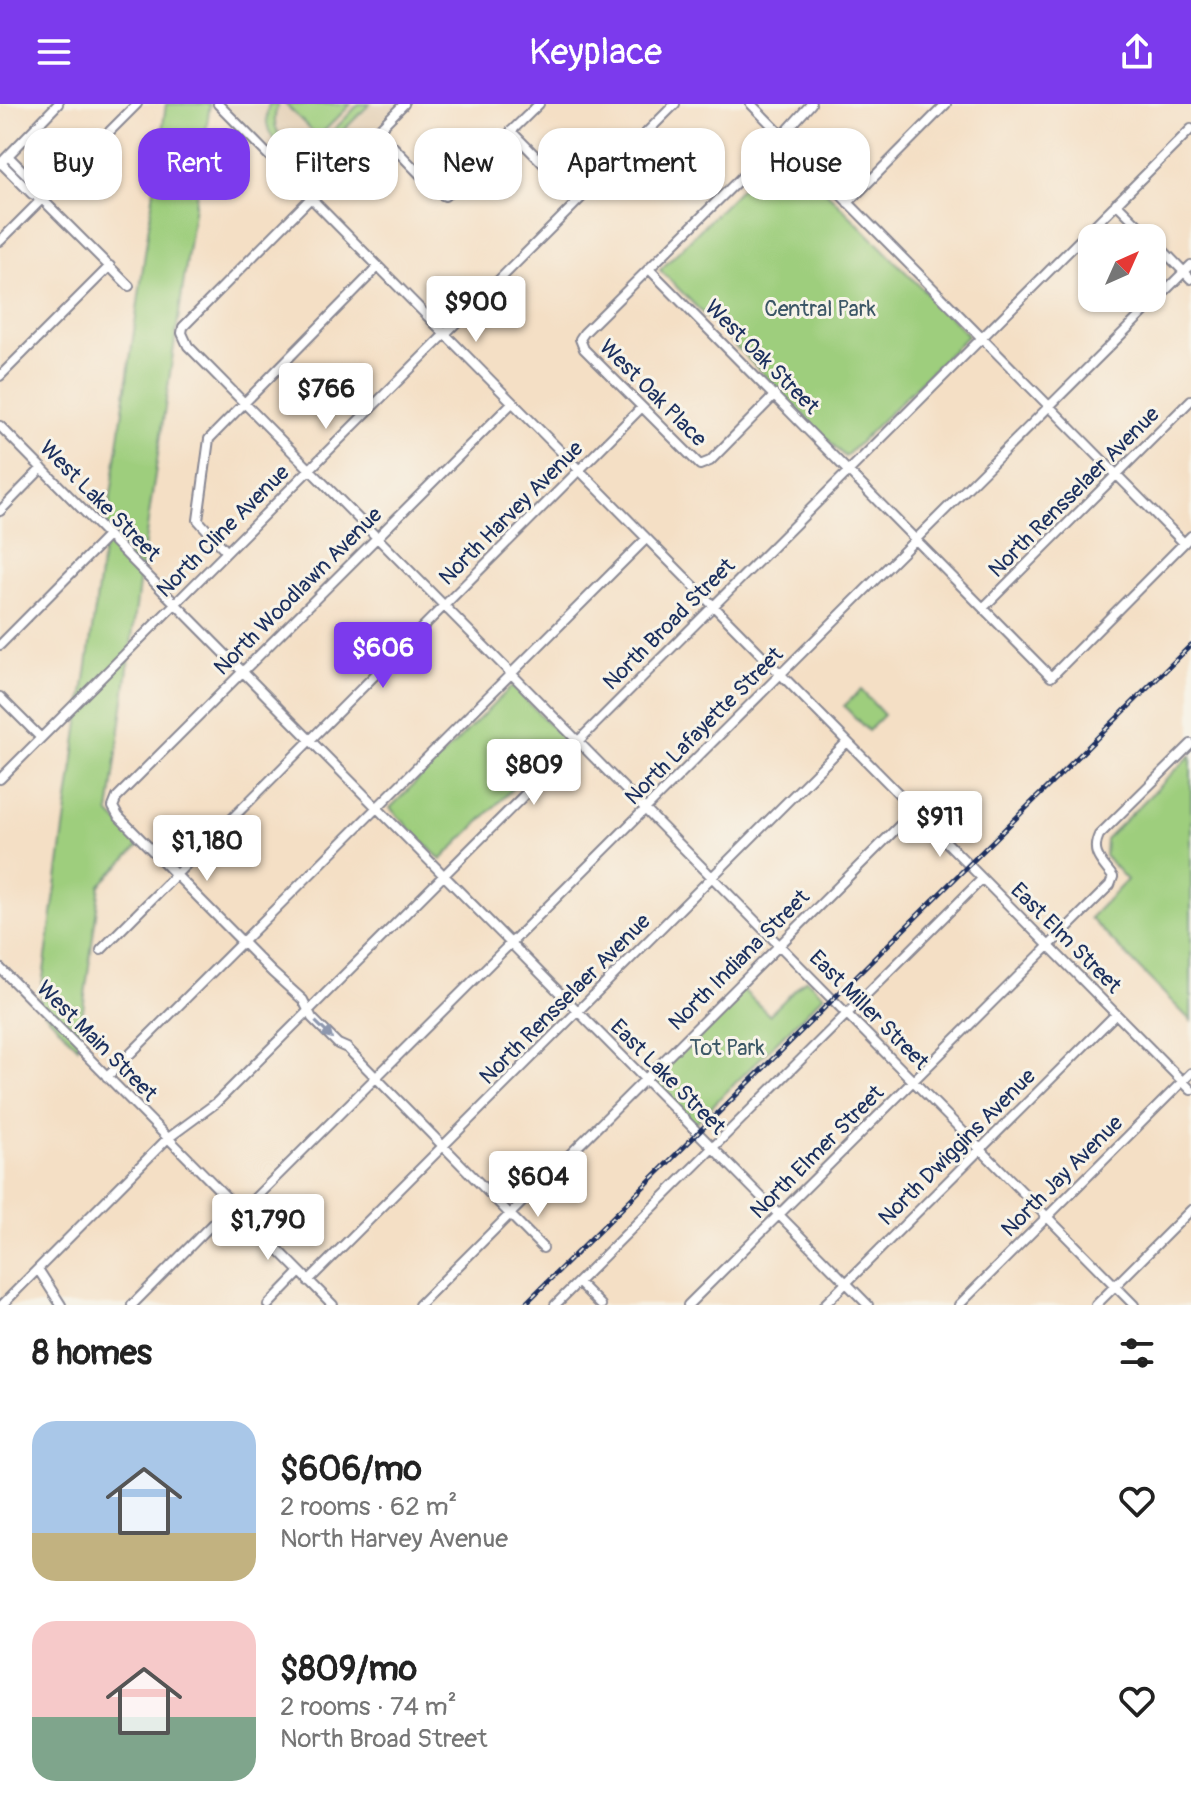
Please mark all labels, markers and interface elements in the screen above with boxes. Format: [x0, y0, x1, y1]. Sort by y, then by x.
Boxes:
icon: menu [32, 30, 76, 74]
text: Keyplace [529, 30, 662, 75]
icon: share [1115, 30, 1159, 74]
chip: Buy [24, 128, 122, 200]
chip: Rent [138, 128, 250, 200]
chip: Filters [266, 128, 398, 200]
chip: New [414, 128, 522, 200]
chip: Apartment [538, 128, 725, 200]
chip: House [741, 128, 870, 200]
north arrow [1078, 224, 1166, 312]
map controls [1078, 224, 1166, 312]
pin: $900 [429, 276, 523, 344]
text: $900 [445, 286, 508, 318]
street label: West Oak Street [699, 294, 825, 420]
park label: Central Park [764, 295, 876, 323]
street label: West Oak Place [593, 333, 713, 453]
pin: $766 [279, 363, 373, 431]
text: $766 [297, 373, 355, 405]
street label: North Rensselaer Avenue [983, 400, 1166, 583]
street label: West Lake Street [33, 434, 167, 568]
street label: North Harvey Avenue [433, 435, 589, 591]
street label: North Cline Avenue [151, 459, 295, 603]
street label: North Woodlawn Avenue [208, 501, 388, 681]
street label: North Broad Street [597, 552, 741, 696]
pin: $606 [336, 622, 430, 690]
text: $606 [352, 632, 414, 664]
street label: North Lafayette Street [619, 641, 789, 811]
pin: $809 [487, 739, 581, 807]
text: $809 [505, 749, 563, 781]
pin: $911 [893, 791, 987, 859]
text: $911 [916, 801, 964, 833]
pin: $1,180 [142, 815, 272, 883]
text: $1,180 [171, 825, 243, 857]
street label: East Elm Street [1005, 877, 1128, 1000]
street label: North Indiana Street [662, 883, 816, 1037]
street label: North Rensselaer Avenue [474, 907, 657, 1090]
street label: East Miller Street [803, 944, 935, 1076]
street label: West Main Street [31, 975, 163, 1107]
street label: East Lake Street [604, 1013, 732, 1141]
one-way arrow [314, 1020, 333, 1039]
park label: Tot Park [689, 1034, 765, 1062]
street label: North Dwiggins Avenue [872, 1062, 1042, 1232]
street label: North Elmer Street [744, 1079, 890, 1225]
street label: North Jay Avenue [995, 1109, 1129, 1243]
pin: $604 [491, 1151, 585, 1219]
text: $604 [507, 1161, 569, 1193]
pin: $1,790 [203, 1194, 333, 1262]
text: $1,790 [230, 1204, 306, 1236]
icon: filters [1115, 1331, 1159, 1375]
text: 8 homes [32, 1332, 152, 1375]
text: $606/mo [280, 1448, 422, 1491]
icon: home [96, 1453, 192, 1549]
icon: heart [1115, 1479, 1159, 1523]
text: 2 rooms · 62 m² [280, 1491, 457, 1523]
text: North Harvey Avenue [280, 1523, 508, 1555]
text: $809/mo [280, 1648, 417, 1691]
icon: home [96, 1653, 192, 1749]
icon: heart [1115, 1679, 1159, 1723]
text: 2 rooms · 74 m² [280, 1691, 457, 1723]
text: North Broad Street [280, 1723, 488, 1755]

